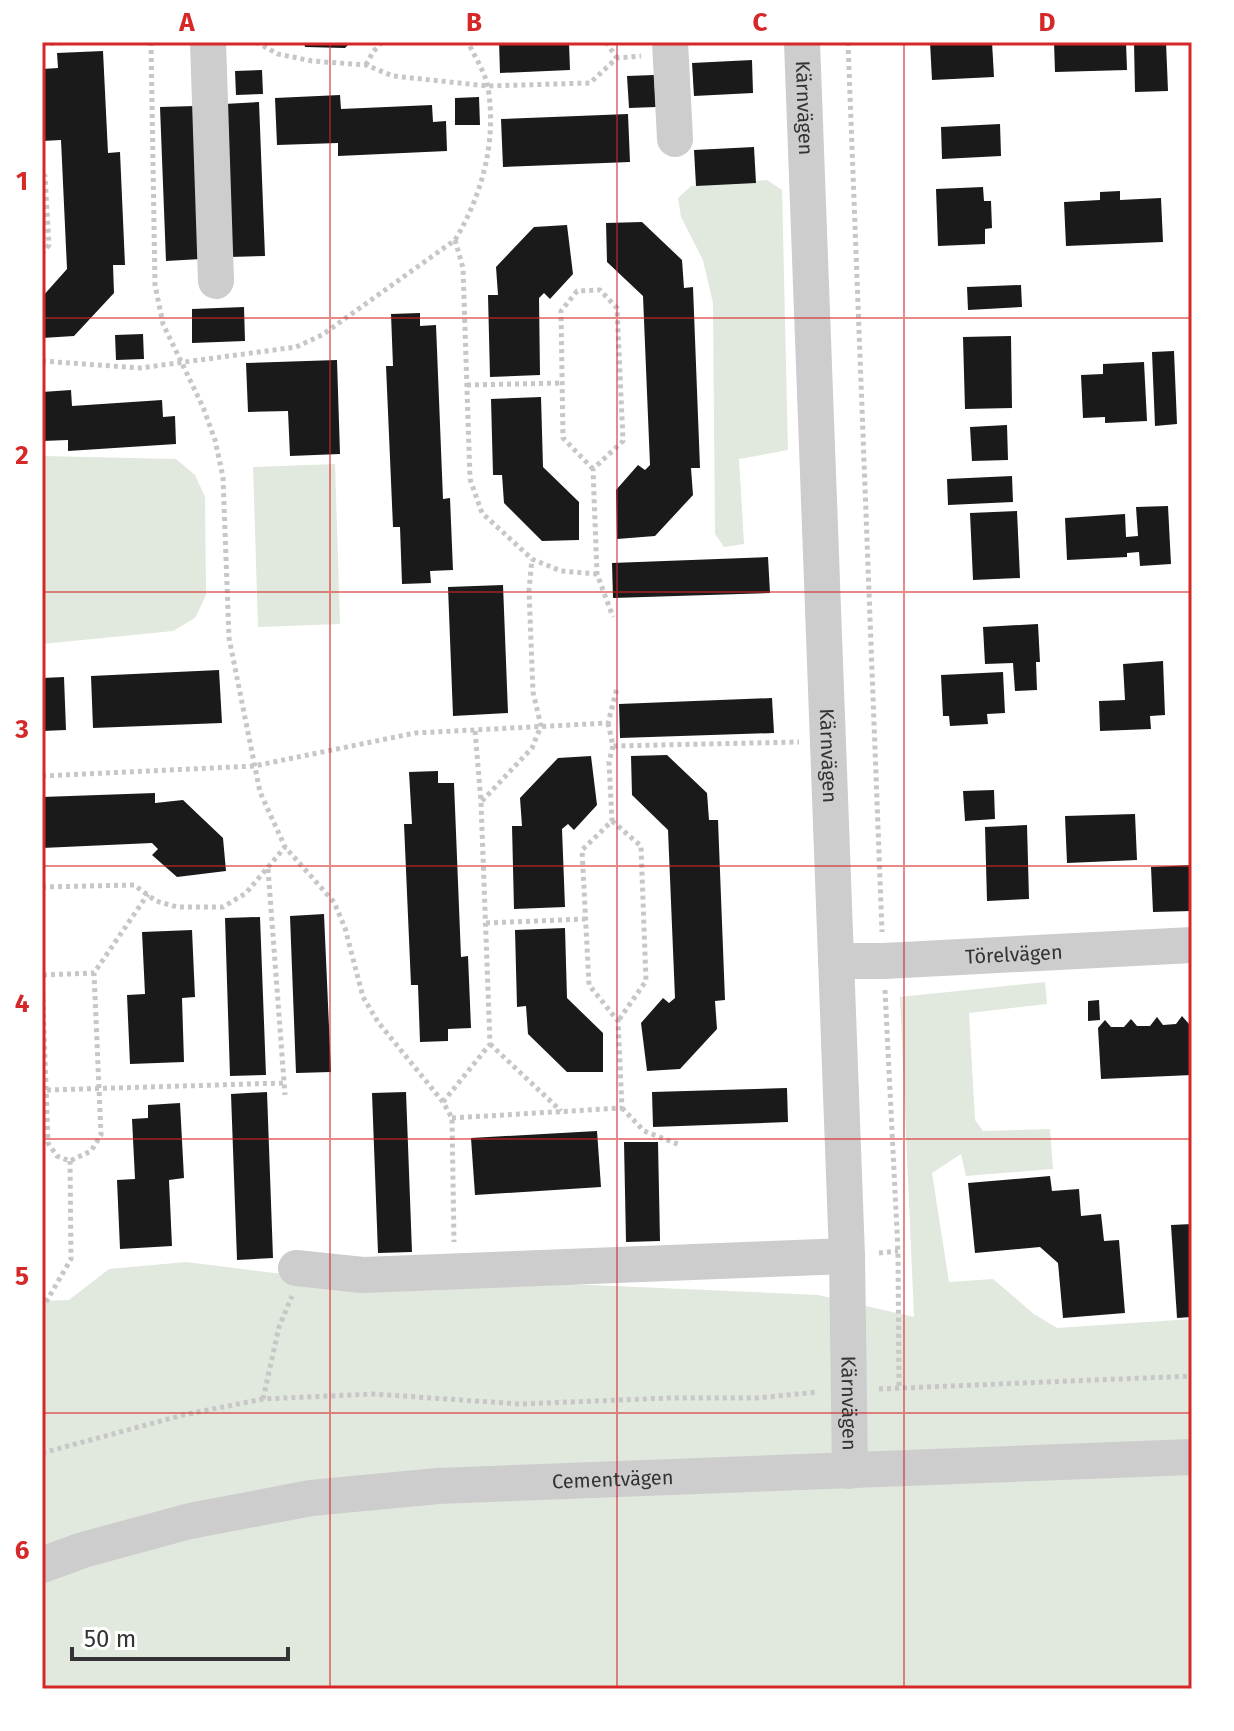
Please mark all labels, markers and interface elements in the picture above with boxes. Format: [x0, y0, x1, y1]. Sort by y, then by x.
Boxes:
text: A [178, 7, 195, 38]
text: B [466, 7, 482, 38]
text: C [753, 7, 768, 38]
text: D [1039, 7, 1056, 38]
street label: Kärnvägen [791, 60, 818, 156]
text: 1 [16, 166, 28, 197]
text: 2 [15, 440, 29, 471]
street label: Kärnvägen [815, 708, 842, 803]
text: 3 [14, 714, 29, 745]
street label: Törelvägen [964, 940, 1063, 969]
text: 4 [15, 988, 30, 1019]
text: 5 [15, 1261, 29, 1292]
street label: Kärnvägen [836, 1356, 862, 1451]
street label: Cementvägen [551, 1465, 674, 1494]
text: 6 [15, 1535, 30, 1566]
scale bar [72, 1611, 288, 1661]
text: 50 m [84, 1625, 136, 1653]

